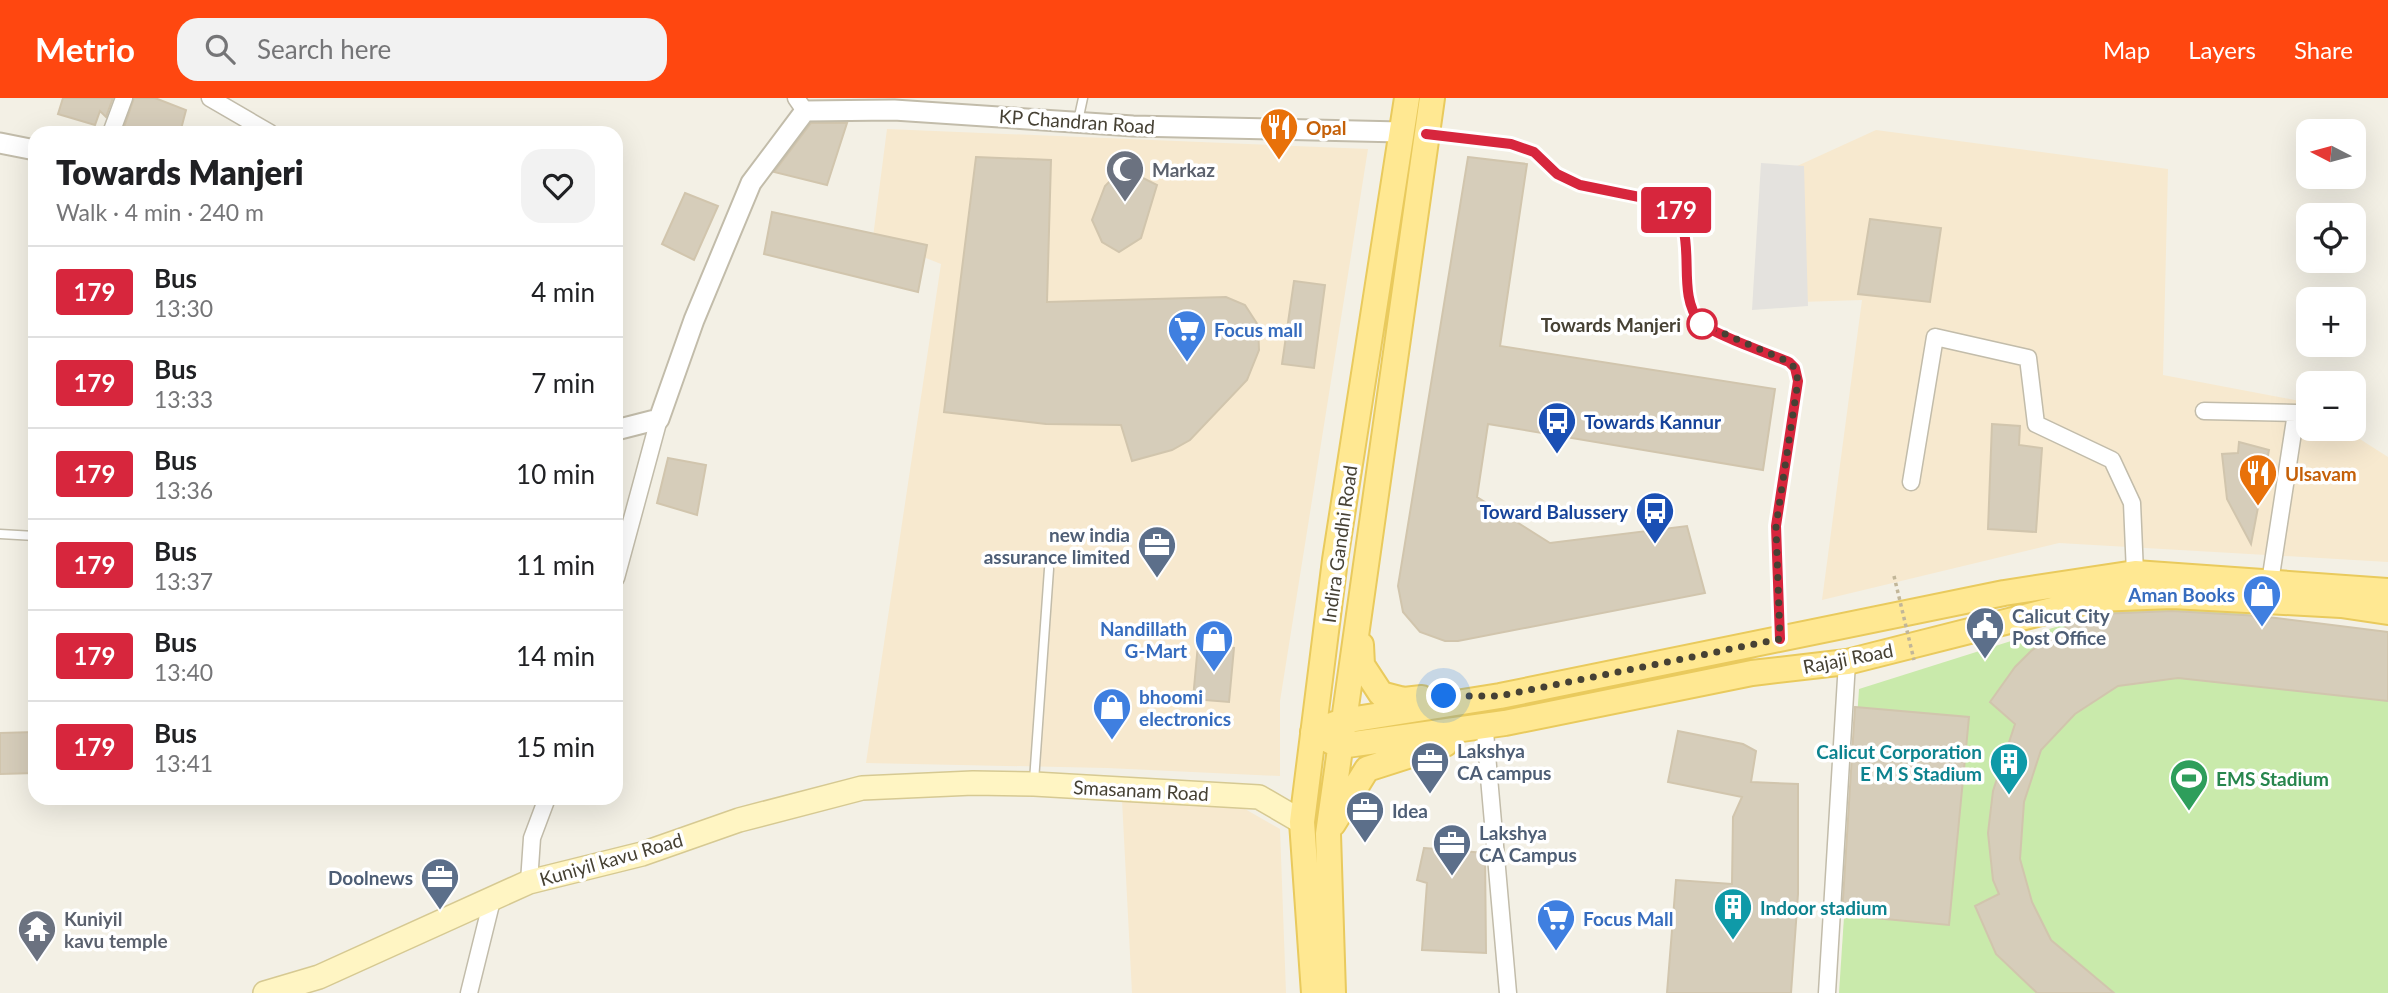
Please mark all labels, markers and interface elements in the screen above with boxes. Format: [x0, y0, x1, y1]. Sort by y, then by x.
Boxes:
search box [177, 18, 667, 81]
text: Metrio [35, 29, 135, 69]
icon: search [201, 30, 239, 68]
text: Search here [257, 33, 391, 65]
text: Map [2103, 35, 2150, 64]
text: Layers [2188, 35, 2256, 64]
text: Share [2294, 35, 2353, 64]
street label: KP Chandran Road [998, 104, 1156, 138]
restaurant icon: Opal [1258, 106, 1300, 161]
place label: Opal [1306, 116, 1346, 139]
north arrow [2296, 119, 2366, 189]
map controls [2296, 119, 2366, 441]
mosque icon: Markaz [1104, 148, 1146, 203]
button: heart [521, 149, 595, 223]
text: Towards Manjeri [56, 152, 304, 192]
place label: Markaz [1152, 158, 1215, 181]
line badge: 179 [1636, 187, 1716, 233]
text: 179 [1655, 195, 1697, 224]
text: Walk · 4 min · 240 m [56, 198, 264, 226]
button: locate [2296, 203, 2366, 273]
text: Bus [154, 262, 197, 294]
text: 4 min [531, 276, 595, 308]
text: 179 [74, 277, 115, 306]
button: + [2296, 287, 2366, 357]
text: 13:30 [154, 294, 213, 322]
supermarket icon: Focus mall [1166, 308, 1208, 363]
marker: Towards Manjeri [1687, 309, 1717, 339]
place label: Towards Manjeri [1541, 313, 1681, 336]
place label: Focus mall [1214, 318, 1303, 341]
text: Bus [154, 353, 197, 385]
text: 7 min [531, 367, 595, 399]
text: 179 [74, 368, 115, 397]
button: − [2296, 371, 2366, 441]
text: 13:33 [154, 385, 213, 413]
bus stop icon: Towards Kannur [1536, 400, 1578, 455]
place label: Towards Kannur [1584, 410, 1722, 433]
text: Bus [154, 444, 197, 476]
restaurant icon: Ulsavam [2237, 452, 2279, 507]
text: 10 min [516, 458, 595, 490]
text: 179 [74, 459, 115, 488]
place label: Ulsavam [2285, 462, 2357, 485]
street label: Indira Gandhi Road [1317, 464, 1361, 624]
text: 13:36 [154, 476, 213, 504]
bus stop icon: Toward Balussery [1634, 490, 1676, 545]
place label: Toward Balussery [1480, 500, 1629, 523]
place label: new india assurance limited [984, 523, 1130, 568]
office icon: new india assurance limited [1136, 524, 1178, 579]
text: Bus [154, 535, 197, 567]
text: 11 min [516, 549, 595, 581]
text: 179 [74, 550, 115, 579]
text: 13:37 [154, 567, 213, 595]
shop icon: Aman Books [2241, 573, 2283, 628]
place label: Aman Books [2127, 583, 2235, 606]
place label: Calicut City Post Office [2012, 604, 2111, 649]
public building icon: Calicut City Post Office [1964, 605, 2006, 660]
place label: Nandillath G-Mart [1100, 617, 1187, 662]
shop icon: Nandillath G-Mart [1193, 618, 1235, 673]
text: Bus [154, 626, 197, 658]
street label: Rajaji Road [1801, 638, 1895, 678]
text: 14 min [516, 640, 595, 672]
text: 179 [74, 641, 115, 670]
text: 13:40 [154, 658, 213, 686]
your location [1426, 678, 1461, 713]
place label: bhoomi electronics [1139, 685, 1231, 730]
shop icon: bhoomi electronics [1091, 686, 1133, 741]
text: Bus [154, 717, 197, 749]
text: 15 min [516, 731, 595, 763]
text: 179 [74, 732, 115, 761]
place label: Lakshya CA campus [1457, 739, 1551, 784]
office icon: Lakshya CA campus [1409, 740, 1451, 795]
place label: Calicut Corporation E M S Stadium [1816, 740, 1982, 785]
building icon: Calicut Corporation E M S Stadium [1988, 741, 2030, 796]
text: 13:41 [154, 749, 213, 777]
sports icon: EMS Stadium [2168, 757, 2210, 812]
place label: EMS Stadium [2216, 767, 2329, 790]
street label: Smasanam Road [1073, 775, 1209, 805]
office icon: Idea [1344, 789, 1386, 844]
place label: Idea [1392, 799, 1428, 822]
place label: Lakshya CA Campus [1479, 821, 1577, 866]
office icon: Lakshya CA Campus [1431, 822, 1473, 877]
street label: Kuniyil kavu Road [537, 828, 685, 890]
office icon: Doolnews [419, 856, 461, 911]
place label: Doolnews [328, 866, 413, 889]
building icon: Indoor stadium [1712, 886, 1754, 941]
place label: Indoor stadium [1760, 896, 1887, 919]
supermarket icon: Focus Mall [1535, 897, 1577, 952]
place label: Kuniyil kavu temple [64, 907, 168, 952]
place label: Focus Mall [1583, 907, 1673, 930]
temple icon: Kuniyil kavu temple [16, 908, 58, 963]

